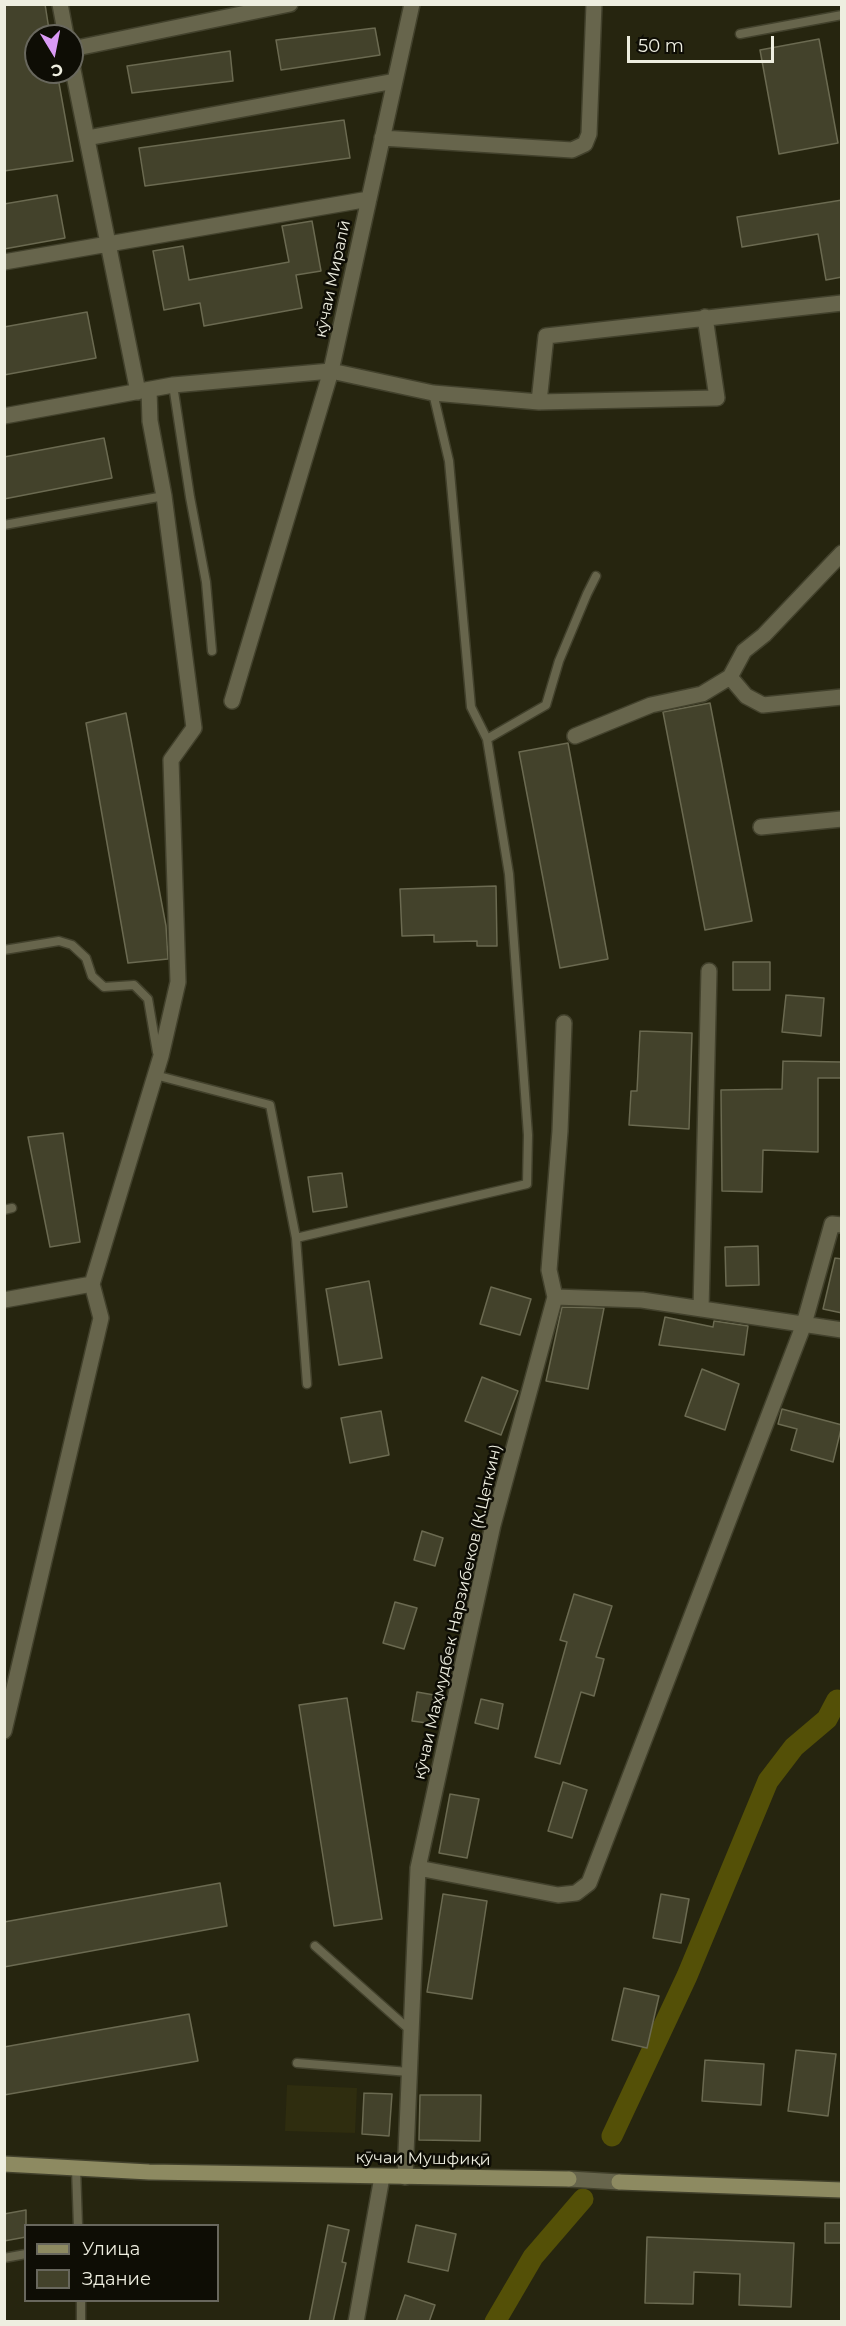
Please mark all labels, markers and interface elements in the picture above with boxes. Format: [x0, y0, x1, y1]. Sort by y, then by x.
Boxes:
north arrow [24, 24, 84, 84]
scale bar [630, 24, 777, 62]
text: 50 m [638, 35, 684, 57]
text: С [49, 60, 64, 81]
street label: кӯчаи Миралӣ [311, 218, 355, 340]
street label: кӯчаи Маҳмудбек Нарзибеков (К.Цеткин) [410, 1442, 506, 1782]
street label: кӯчаи Мушфиқӣ [355, 2148, 491, 2170]
legend [24, 2224, 219, 2302]
text: Улица [82, 2238, 140, 2260]
text: Здание [82, 2268, 151, 2290]

